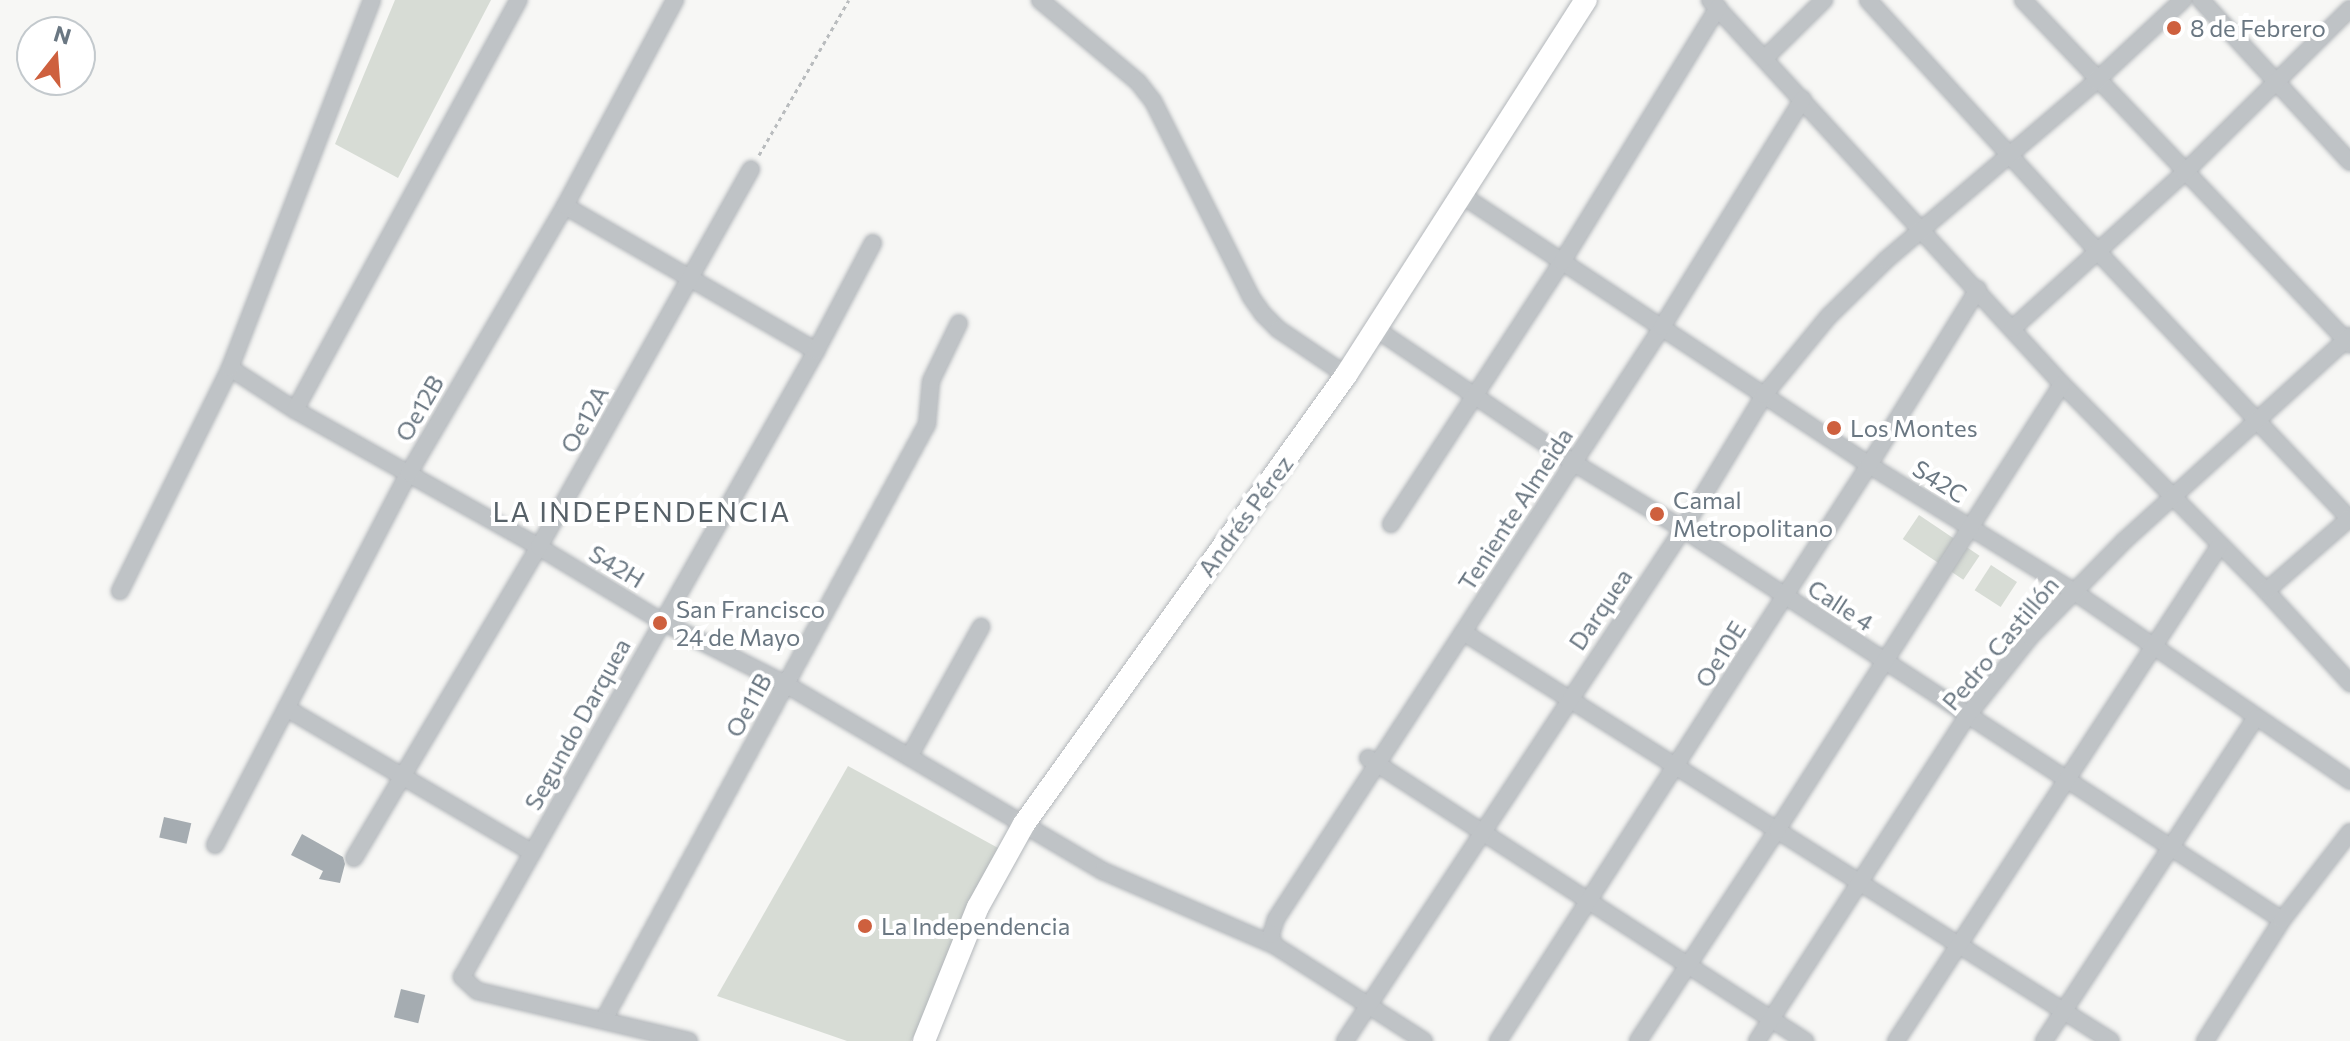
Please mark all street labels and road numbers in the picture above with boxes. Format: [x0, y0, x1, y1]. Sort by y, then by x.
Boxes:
street label: Oe12B [389, 370, 449, 446]
street label: Oe12A [554, 380, 614, 458]
street label: Teniente Almeida [1452, 422, 1578, 596]
street label: Andrés Pérez [1191, 450, 1299, 582]
street label: S42C [1908, 453, 1972, 509]
street label: S42H [584, 538, 650, 594]
street label: Darquea [1562, 563, 1638, 655]
street label: Pedro Castillón [1936, 570, 2064, 716]
street label: Calle 4 [1803, 573, 1879, 637]
street label: Oe10E [1689, 616, 1751, 692]
street label: Segundo Darquea [518, 633, 636, 815]
street label: Oe11B [719, 668, 777, 742]

